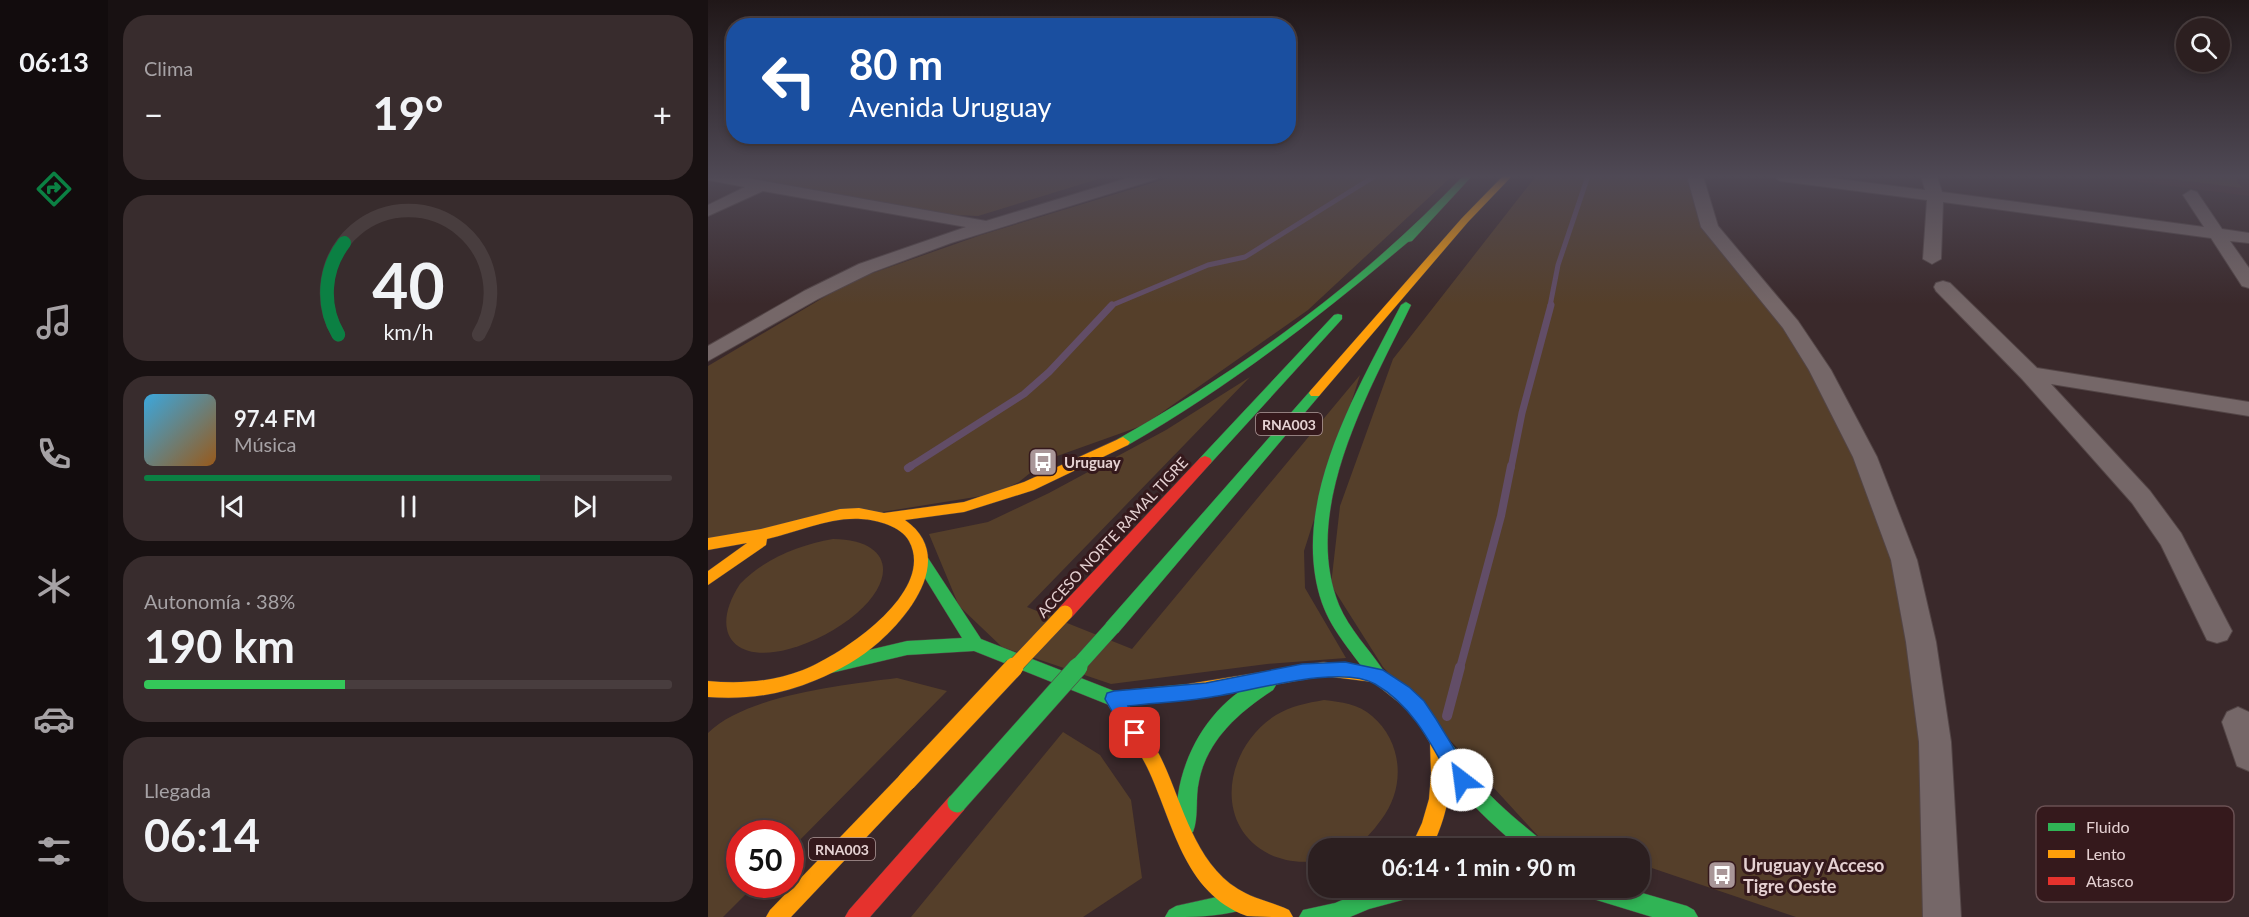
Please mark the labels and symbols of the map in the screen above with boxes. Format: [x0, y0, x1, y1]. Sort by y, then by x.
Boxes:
road number: RNA003 [1256, 413, 1322, 435]
bus stop icon: Uruguay [1027, 446, 1059, 478]
street label: ACCESO NORTE RAMAL TIGRE [1033, 453, 1191, 621]
place label: Uruguay [1064, 453, 1121, 471]
pin [1109, 707, 1160, 758]
position arrow [1430, 748, 1494, 812]
legend [2036, 806, 2234, 902]
text: Fluido [2086, 817, 2129, 836]
speed limit sign: 50 [726, 820, 804, 898]
road number: RNA003 [809, 838, 875, 860]
text: Lento [2086, 844, 2126, 863]
place label: Uruguay y Acceso Tigre Oeste [1743, 854, 1884, 897]
bus stop icon: Uruguay y Acceso Tigre Oeste [1706, 859, 1738, 891]
text: Atasco [2086, 871, 2134, 890]

